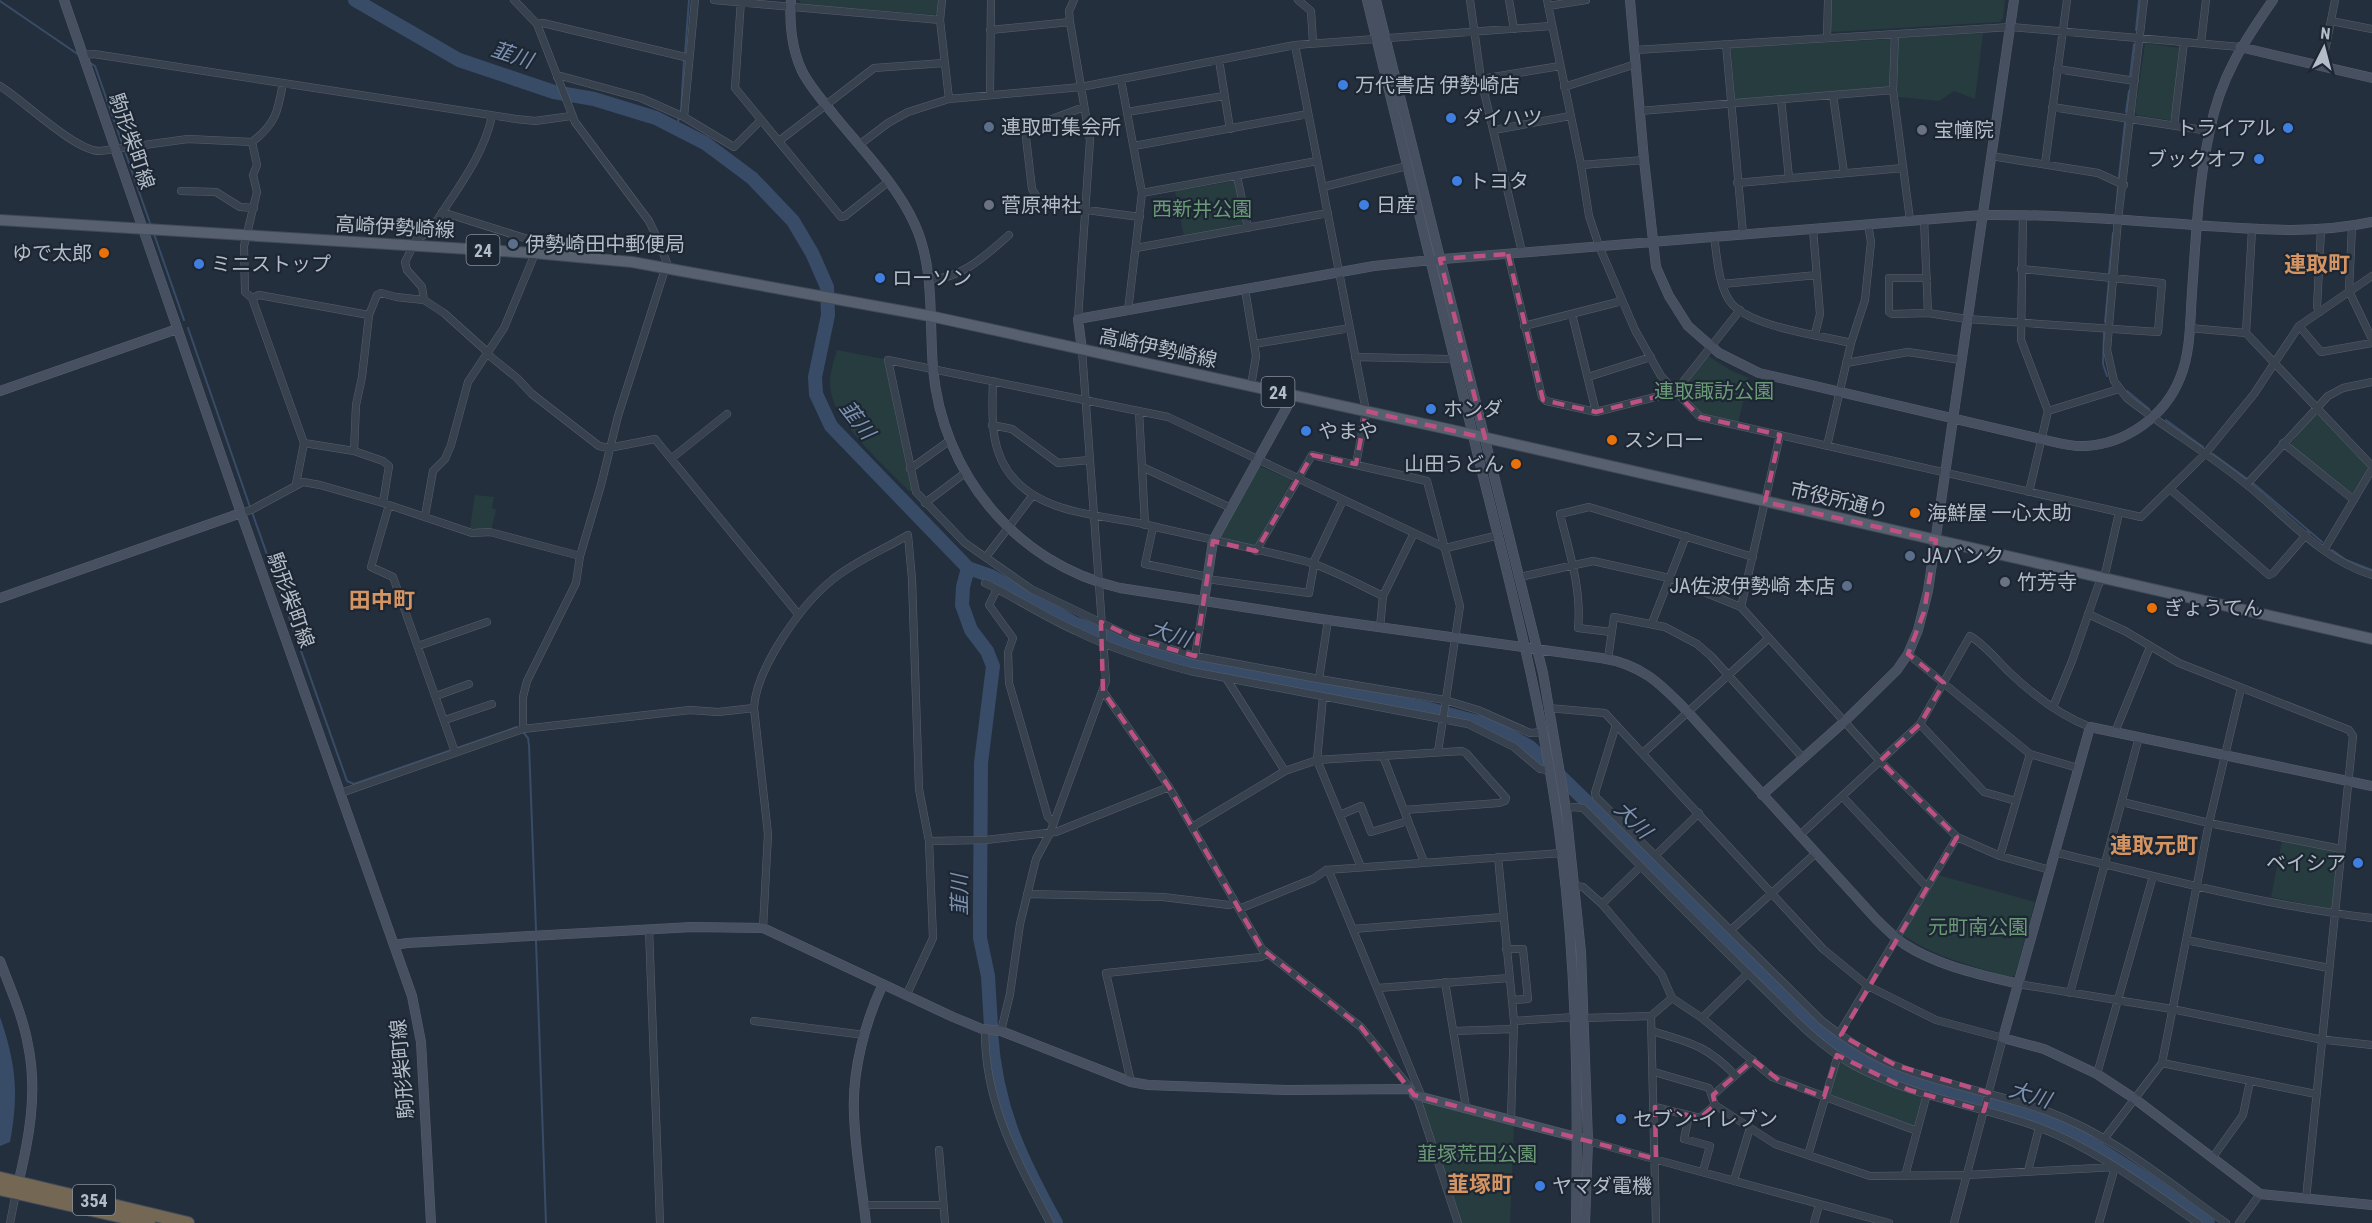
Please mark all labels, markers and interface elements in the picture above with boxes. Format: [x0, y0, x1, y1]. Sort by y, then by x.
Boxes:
north arrow [2294, 18, 2354, 78]
text: N [2320, 24, 2331, 44]
water label: 韮川 [488, 37, 538, 74]
place label: 万代書店 伊勢崎店 [1355, 73, 1520, 97]
marker: 万代書店 伊勢崎店 [1336, 78, 1350, 92]
street label: 駒形柴町線 [104, 90, 160, 192]
place label: ダイハツ [1463, 106, 1543, 130]
marker: ダイハツ [1444, 111, 1458, 125]
place label: 連取町集会所 [1001, 115, 1121, 139]
place label: トライアル [2176, 116, 2276, 140]
place label: 宝幢院 [1934, 118, 1994, 142]
marker: 連取町集会所 [982, 120, 996, 134]
marker: トライアル [2281, 121, 2295, 135]
marker: 宝幢院 [1915, 123, 1929, 137]
place label: ブックオフ [2147, 147, 2247, 171]
marker: ブックオフ [2252, 152, 2266, 166]
place label: トヨタ [1469, 169, 1529, 193]
marker: トヨタ [1450, 174, 1464, 188]
place label: 菅原神社 [1001, 193, 1081, 217]
place label: 日産 [1376, 193, 1416, 217]
park label: 西新井公園 [1152, 197, 1252, 221]
marker: 菅原神社 [982, 198, 996, 212]
marker: 日産 [1357, 198, 1371, 212]
street label: 高崎伊勢崎線 [334, 212, 456, 242]
place label: 伊勢崎田中郵便局 [525, 232, 685, 256]
road number: 24 [466, 235, 500, 265]
marker: 伊勢崎田中郵便局 [506, 237, 520, 251]
place label: ゆで太郎 [12, 241, 92, 265]
marker: ゆで太郎 [97, 246, 111, 260]
place label: ミニストップ [211, 252, 331, 276]
district label: 連取町 [2284, 252, 2350, 277]
marker: ミニストップ [192, 257, 206, 271]
place label: ローソン [892, 266, 972, 290]
marker: ローソン [873, 271, 887, 285]
street label: 高崎伊勢崎線 [1097, 324, 1219, 372]
road number: 24 [1262, 377, 1294, 407]
park label: 連取諏訪公園 [1654, 379, 1774, 403]
water label: 韮川 [835, 396, 881, 446]
place label: ホンダ [1443, 397, 1503, 421]
marker: ホンダ [1424, 402, 1438, 416]
place label: やまや [1318, 419, 1378, 443]
marker: やまや [1299, 424, 1313, 438]
place label: スシロー [1624, 428, 1704, 452]
marker: スシロー [1605, 433, 1619, 447]
place label: 山田うどん [1404, 452, 1504, 476]
marker: 山田うどん [1509, 457, 1523, 471]
street label: 市役所通り [1788, 477, 1890, 523]
place label: 海鮮屋 一心太助 [1927, 501, 2072, 525]
marker: 海鮮屋 一心太助 [1908, 506, 1922, 520]
place label: JAバンク [1922, 544, 2004, 568]
street label: 駒形柴町線 [263, 549, 319, 651]
marker: JAバンク [1903, 549, 1917, 563]
place label: 竹芳寺 [2017, 570, 2077, 594]
place label: JA佐波伊勢崎 本店 [1669, 574, 1835, 598]
marker: 竹芳寺 [1998, 575, 2012, 589]
marker: JA佐波伊勢崎 本店 [1840, 579, 1854, 593]
district label: 田中町 [349, 588, 415, 613]
place label: ぎょうてん [2164, 596, 2263, 620]
marker: ぎょうてん [2145, 601, 2159, 615]
water label: 大川 [1146, 616, 1196, 653]
water label: 大川 [1610, 797, 1658, 845]
district label: 連取元町 [2110, 833, 2198, 858]
place label: ベイシア [2266, 851, 2346, 875]
marker: ベイシア [2351, 856, 2365, 870]
water label: 韮川 [948, 872, 972, 916]
park label: 元町南公園 [1928, 915, 2028, 939]
street label: 駒形柴町線 [386, 1018, 418, 1120]
water label: 大川 [2006, 1077, 2056, 1113]
place label: セブン-イレブン [1633, 1107, 1778, 1131]
marker: セブン-イレブン [1614, 1112, 1628, 1126]
park label: 韮塚荒田公園 [1417, 1142, 1537, 1166]
district label: 韮塚町 [1447, 1172, 1513, 1197]
place label: ヤマダ電機 [1552, 1174, 1652, 1198]
marker: ヤマダ電機 [1533, 1179, 1547, 1193]
road number: 354 [73, 1185, 115, 1215]

